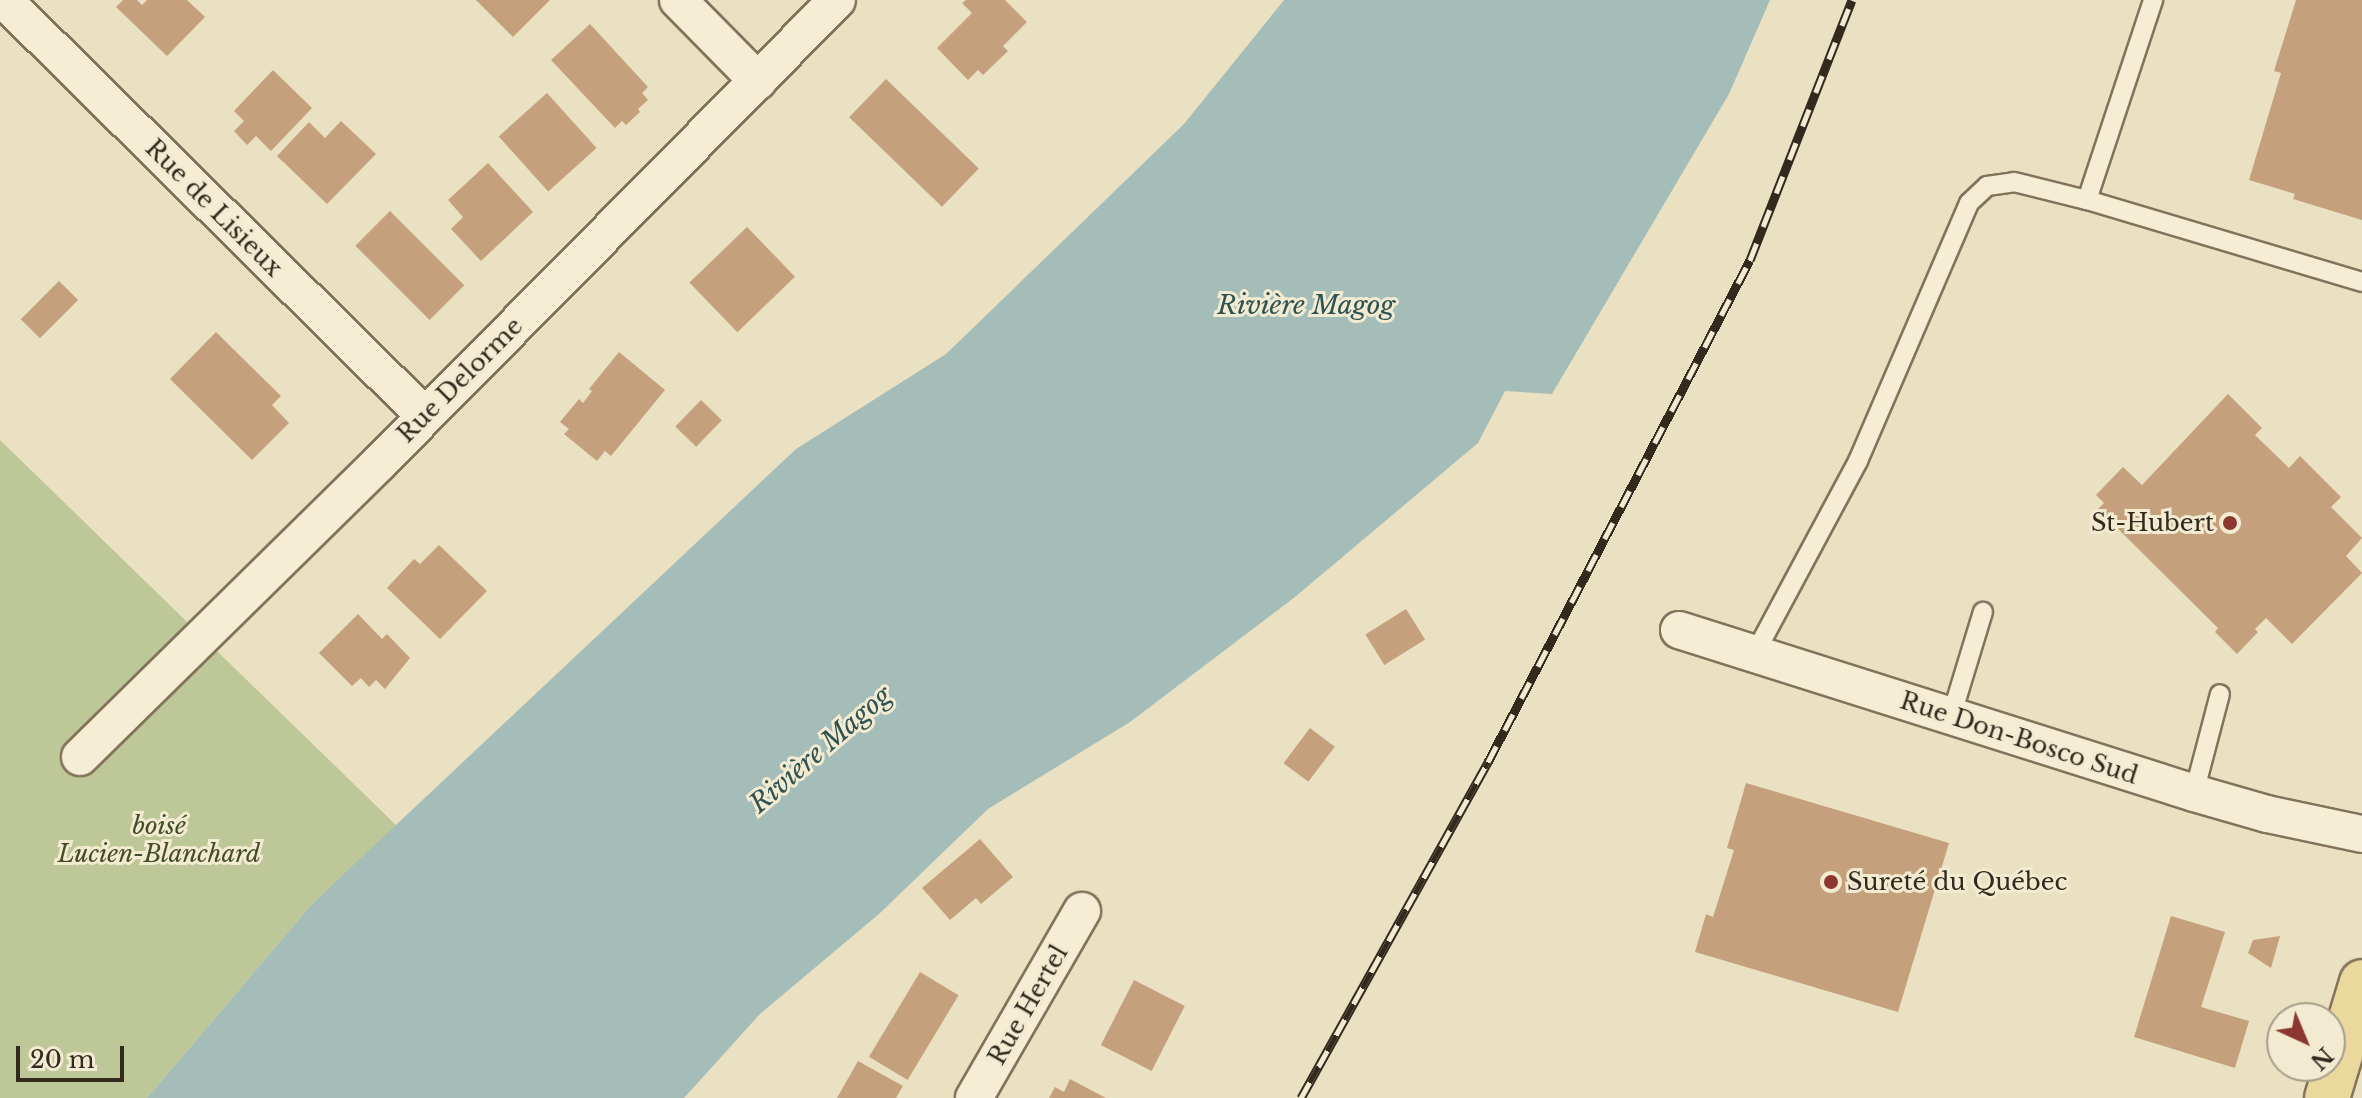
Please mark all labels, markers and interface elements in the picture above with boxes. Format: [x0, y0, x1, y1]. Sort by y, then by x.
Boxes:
street label: Rue de Lisieux [140, 134, 288, 282]
water label: Rivière Magog [1217, 290, 1395, 322]
street label: Rue Delorme [391, 311, 529, 449]
place label: St-Hubert [2091, 509, 2214, 537]
marker: St-Hubert [2221, 514, 2239, 532]
water label: Rivière Magog [744, 680, 898, 820]
street label: Rue Don-Bosco Sud [1897, 686, 2141, 790]
park label: boisé Lucien-Blanchard [58, 812, 260, 868]
place label: Sureté du Québec [1847, 868, 2067, 896]
marker: Sureté du Québec [1822, 873, 1840, 891]
street label: Rue Hertel [982, 940, 1074, 1070]
north arrow [2266, 1002, 2346, 1082]
scale bar [20, 1030, 128, 1080]
text: N [2305, 1041, 2338, 1075]
text: 20 m [30, 1045, 95, 1074]

